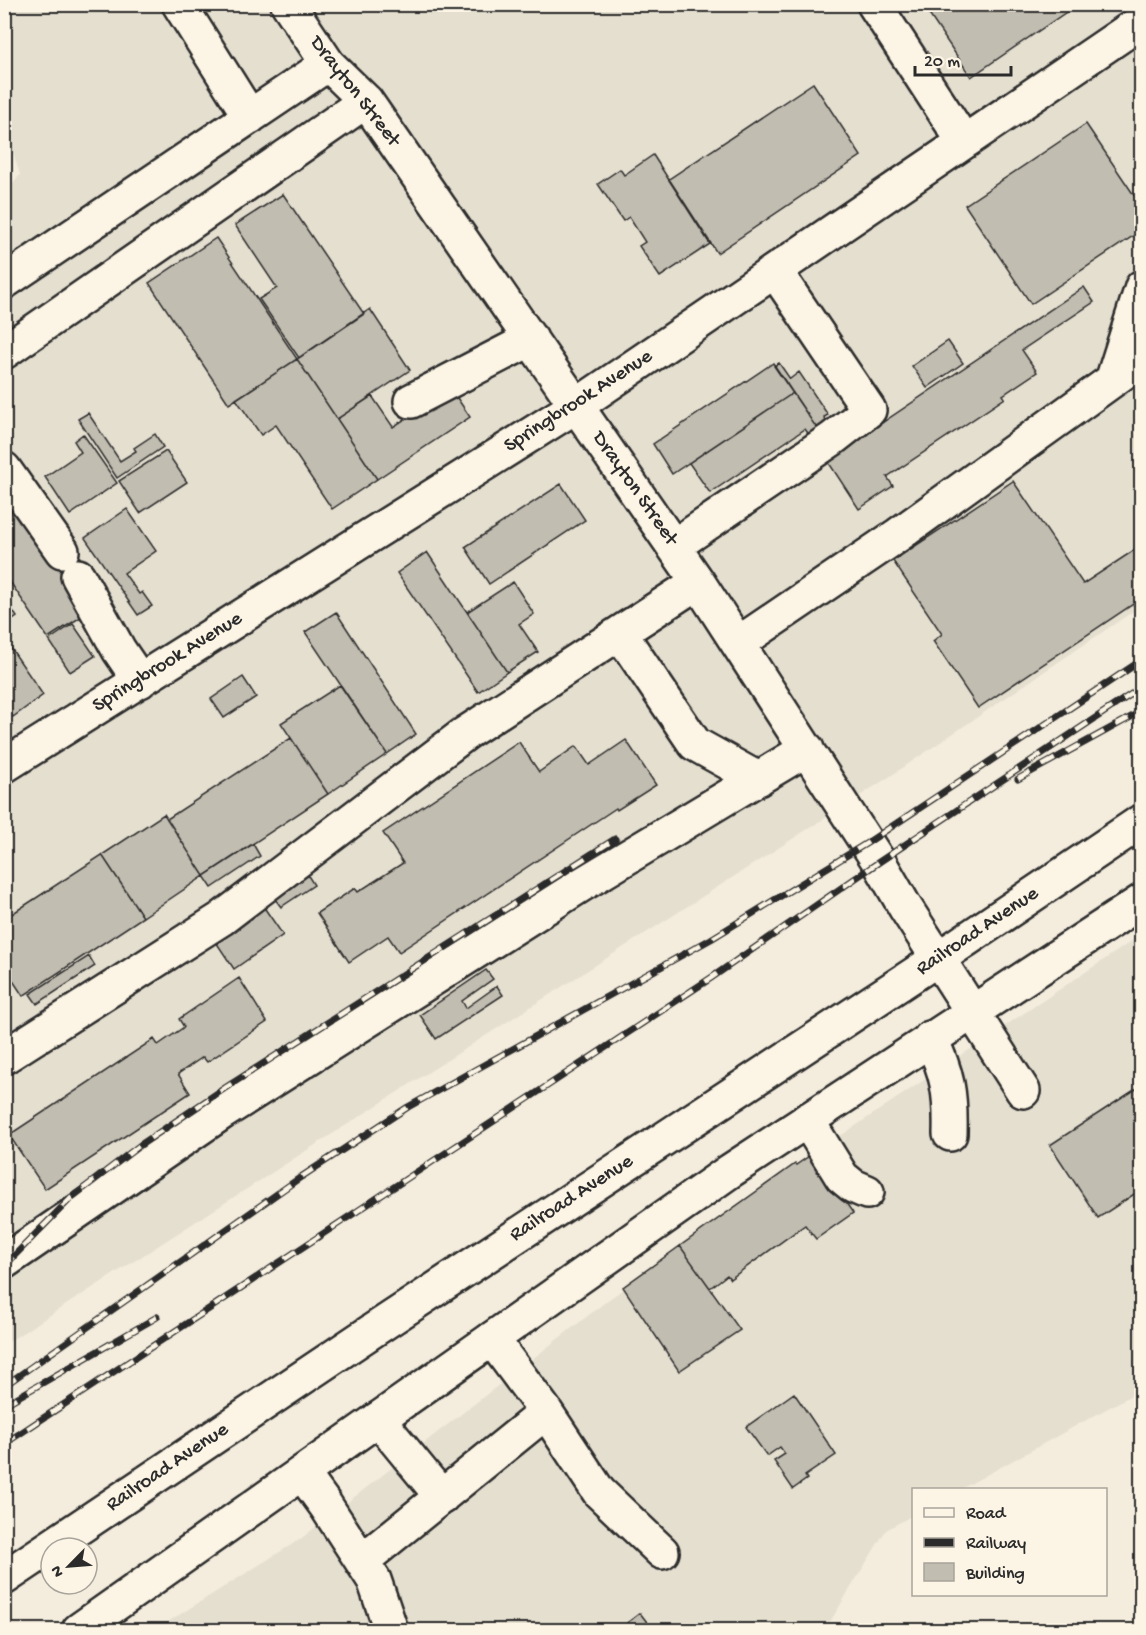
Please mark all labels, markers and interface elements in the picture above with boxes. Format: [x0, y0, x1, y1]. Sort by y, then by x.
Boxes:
street label: Drayton Street [302, 30, 406, 154]
scale bar [915, 39, 1011, 77]
text: 20 m [924, 52, 960, 73]
street label: Springbrook Avenue [500, 344, 659, 459]
street label: Drayton Street [584, 425, 684, 553]
street label: Springbrook Avenue [89, 606, 248, 719]
street label: Railroad Avenue [912, 881, 1045, 982]
street label: Railroad Avenue [506, 1149, 639, 1248]
street label: Railroad Avenue [102, 1417, 235, 1518]
legend [912, 1488, 1107, 1596]
text: Road [966, 1504, 1007, 1525]
text: Railway [966, 1534, 1026, 1555]
north arrow [39, 1536, 99, 1596]
text: N [48, 1562, 69, 1580]
text: Building [965, 1564, 1025, 1585]

